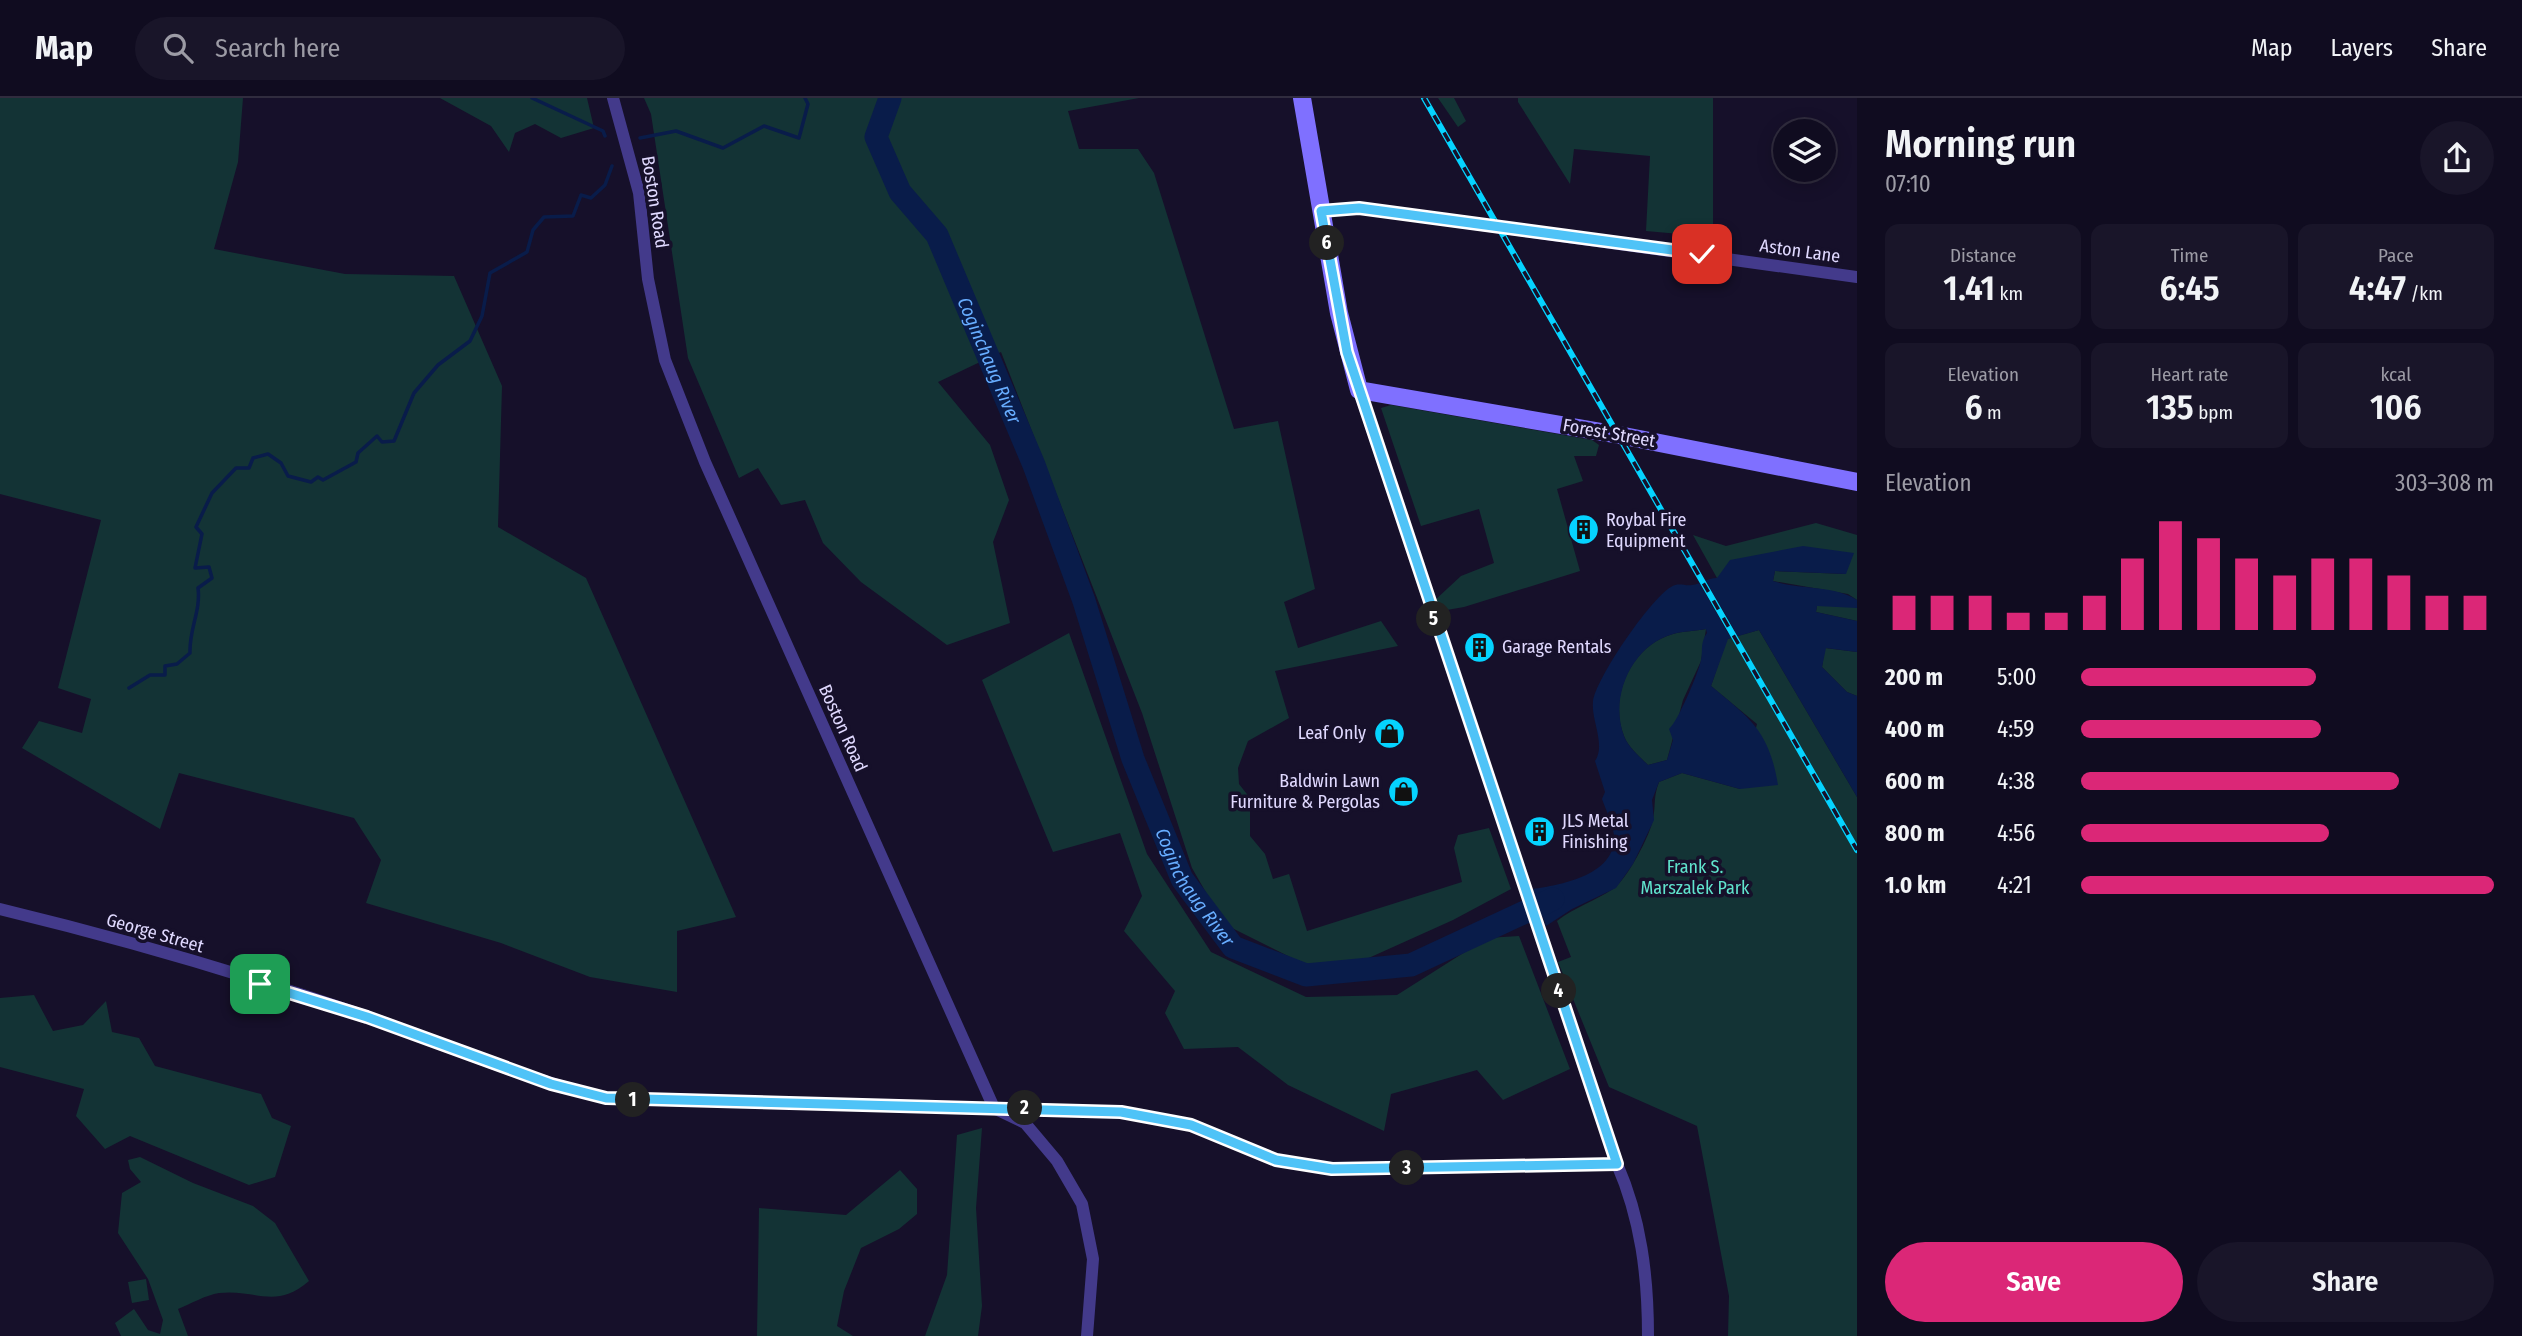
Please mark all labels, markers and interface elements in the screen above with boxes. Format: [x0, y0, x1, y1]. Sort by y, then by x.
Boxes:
search box [135, 17, 625, 80]
text: Map [35, 28, 93, 68]
icon: search [159, 29, 197, 67]
text: Search here [215, 33, 340, 64]
text: Map [2251, 34, 2293, 62]
text: Layers [2331, 34, 2393, 62]
text: Share [2431, 34, 2487, 62]
map controls [1773, 119, 1836, 182]
button: layers [1773, 119, 1836, 182]
text: Morning run [1885, 121, 2076, 167]
button: share [2420, 121, 2494, 195]
street label: Boston Road [637, 154, 673, 250]
text: 07:10 [1885, 170, 1931, 198]
pin [1672, 224, 1732, 284]
pin: 6 [1310, 226, 1344, 260]
text: 6 [1322, 231, 1331, 254]
street label: Aston Lane [1758, 234, 1842, 268]
icon: check [1683, 235, 1721, 273]
text: Distance [1950, 244, 2016, 267]
text: Time [2171, 244, 2208, 267]
text: Pace [2378, 244, 2414, 267]
text: 1.41 [1943, 267, 1995, 309]
text: 6:45 [2159, 267, 2220, 309]
text: 4:47 [2349, 267, 2406, 309]
text: km [1995, 282, 2023, 305]
text: /km [2406, 282, 2443, 305]
water label: Coginchaug River [952, 294, 1027, 428]
text: Elevation [1947, 363, 2019, 386]
text: Heart rate [2150, 363, 2229, 386]
text: kcal [2380, 363, 2411, 386]
text: 6 [1965, 386, 1983, 428]
text: 135 [2146, 386, 2194, 428]
text: 106 [2370, 386, 2422, 428]
text: m [1983, 401, 2002, 424]
text: bpm [2194, 401, 2233, 424]
street label: Forest Street [1561, 414, 1657, 452]
text: Elevation [1885, 469, 1972, 497]
text: 303–308 m [2395, 469, 2494, 497]
place label: Roybal Fire Equipment [1606, 509, 1687, 552]
building icon: Roybal Fire Equipment [1566, 513, 1600, 547]
pin: 5 [1416, 602, 1452, 636]
text: 5 [1429, 607, 1438, 630]
building icon: Garage Rentals [1462, 630, 1496, 664]
place label: Garage Rentals [1502, 636, 1612, 658]
text: 200 m [1885, 663, 1943, 691]
text: 5:00 [1997, 663, 2036, 691]
street label: Boston Road [814, 681, 872, 775]
text: 400 m [1885, 715, 1944, 743]
text: 4:59 [1997, 715, 2035, 743]
shop icon: Leaf Only [1372, 716, 1406, 750]
place label: Leaf Only [1298, 722, 1366, 744]
text: 600 m [1885, 767, 1944, 795]
text: 4:38 [1997, 767, 2035, 795]
place label: Baldwin Lawn Furniture & Pergolas [1230, 770, 1380, 813]
shop icon: Baldwin Lawn Furniture & Pergolas [1386, 774, 1420, 808]
place label: JLS Metal Finishing [1562, 810, 1629, 853]
building icon: JLS Metal Finishing [1522, 814, 1556, 848]
text: 800 m [1885, 819, 1945, 847]
text: 4:56 [1997, 819, 2035, 847]
water label: Coginchaug River [1150, 825, 1240, 952]
park label: Frank S. Marszalek Park [1640, 856, 1750, 899]
text: 1.0 km [1885, 871, 1946, 899]
text: 4:21 [1997, 871, 2032, 899]
street label: George Street [104, 909, 206, 957]
pin [230, 954, 290, 1014]
icon: arrive [241, 965, 279, 1003]
pin: 4 [1542, 974, 1576, 1008]
text: 4 [1554, 979, 1563, 1002]
pin: 1 [616, 1082, 650, 1118]
text: 1 [628, 1088, 637, 1111]
pin: 2 [1007, 1090, 1042, 1126]
text: 2 [1020, 1096, 1029, 1119]
pin: 3 [1390, 1150, 1424, 1186]
text: 3 [1402, 1156, 1411, 1179]
button: Save [1885, 1242, 2183, 1322]
button: Share [2197, 1242, 2494, 1322]

